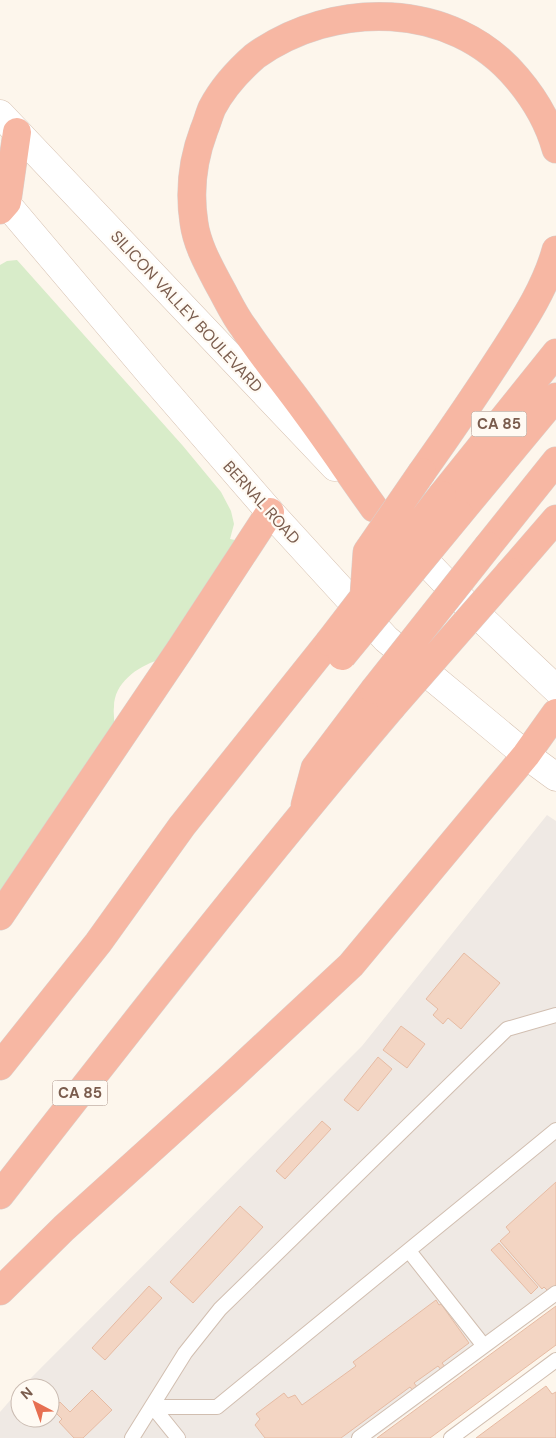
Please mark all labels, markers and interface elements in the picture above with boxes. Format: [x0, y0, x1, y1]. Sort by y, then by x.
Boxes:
street label: SILICON VALLEY BOULEVARD [106, 226, 267, 397]
road number: CA 85 [472, 412, 526, 436]
street label: BERNAL ROAD [219, 456, 305, 548]
road number: CA 85 [52, 1080, 108, 1106]
north arrow [10, 1378, 60, 1428]
text: N [17, 1383, 36, 1403]

